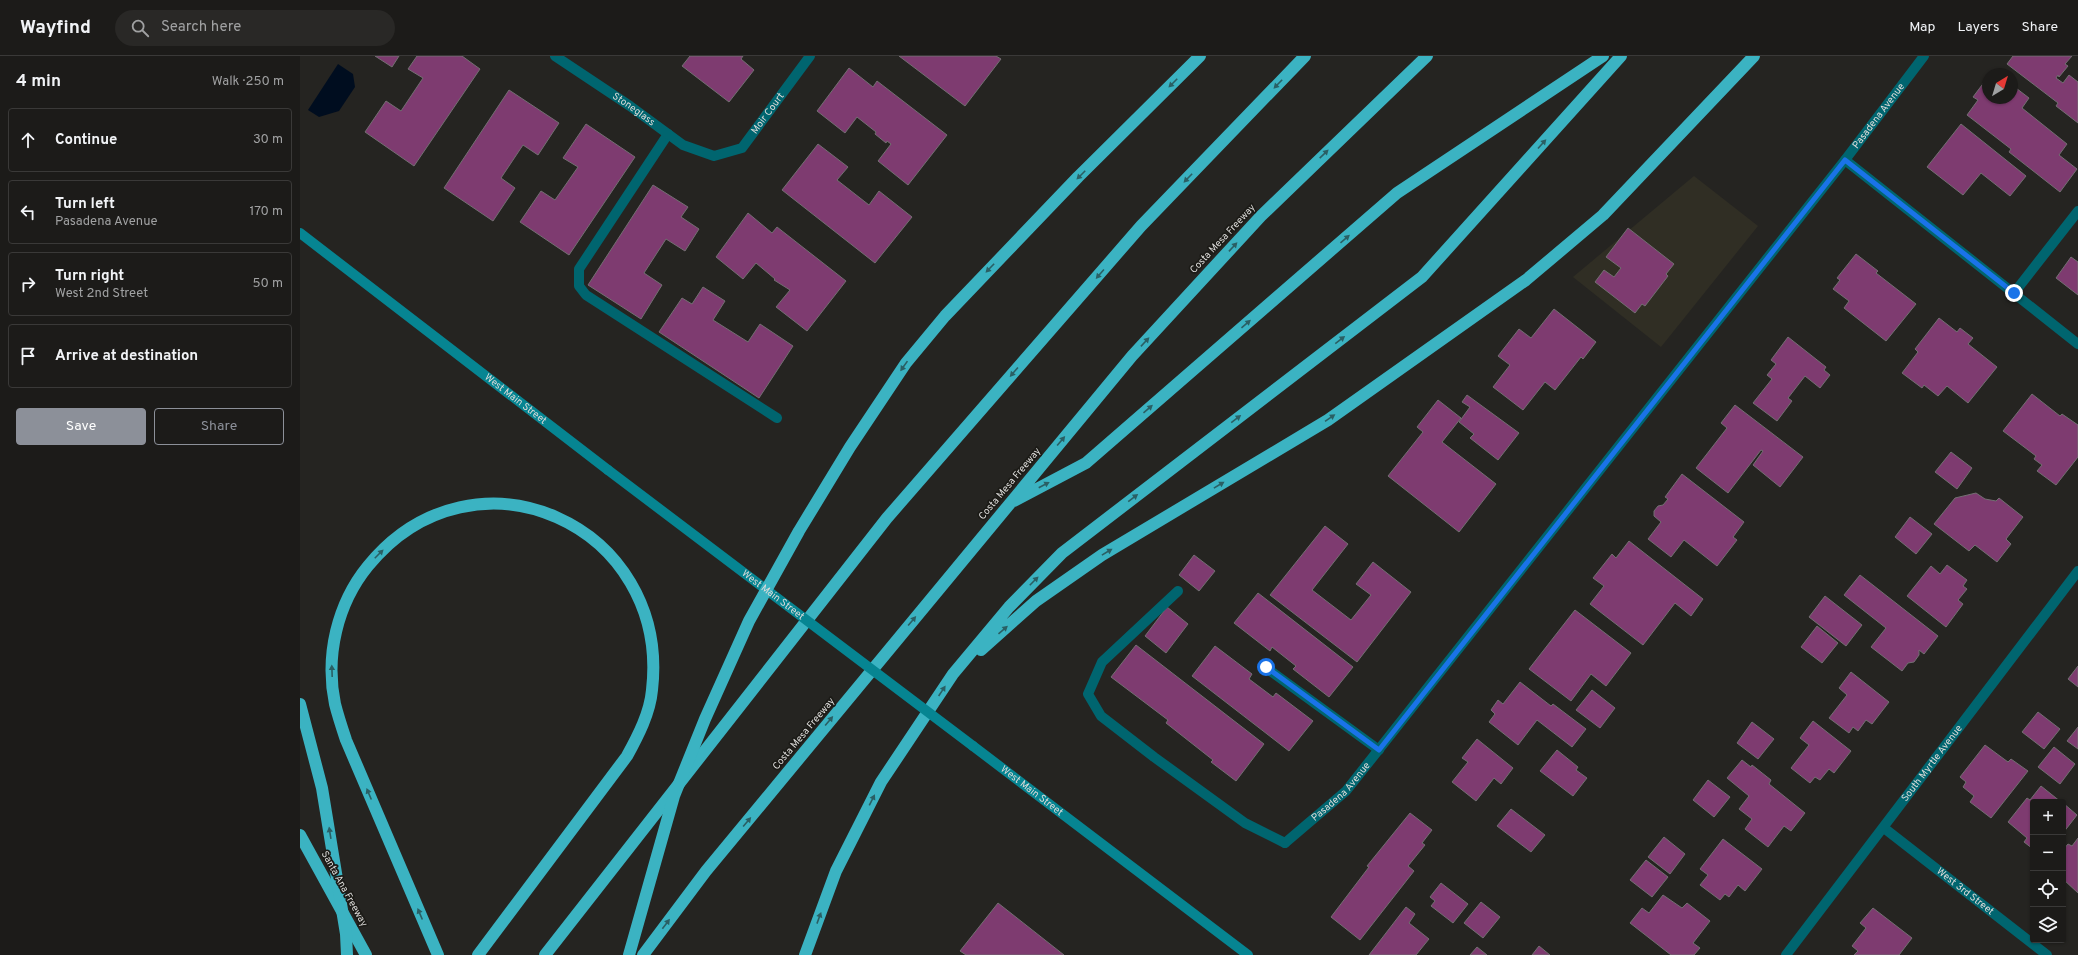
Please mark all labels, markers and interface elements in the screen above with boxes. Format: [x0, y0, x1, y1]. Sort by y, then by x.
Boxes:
search box [115, 10, 395, 46]
text: Wayfind [20, 16, 91, 40]
icon: search [129, 17, 151, 39]
text: Search here [161, 18, 241, 37]
text: Map [1909, 19, 1935, 36]
text: Layers [1957, 19, 1999, 36]
text: Share [2021, 19, 2058, 36]
north arrow [1982, 68, 2018, 104]
text: 4 min [16, 71, 61, 93]
text: Walk · 250 m [212, 74, 284, 90]
one-way arrow [1168, 79, 1178, 88]
one-way arrow [1273, 79, 1282, 89]
street label: Pasadena Avenue [1849, 81, 1908, 151]
street label: Stoneglass [610, 90, 658, 129]
street label: Moir Court [748, 90, 787, 137]
icon: ahead [17, 129, 39, 151]
text: Continue [55, 131, 117, 150]
text: 30 m [253, 132, 283, 148]
one-way arrow [1538, 139, 1547, 150]
one-way arrow [1319, 149, 1329, 159]
one-way arrow [1076, 170, 1086, 180]
one-way arrow [1183, 173, 1193, 183]
text: Turn left [55, 195, 115, 214]
icon: left [17, 201, 39, 223]
street label: Costa Mesa Freeway [1187, 202, 1259, 276]
text: 170 m [249, 204, 283, 220]
text: Pasadena Avenue [55, 214, 157, 230]
one-way arrow [1340, 235, 1349, 244]
one-way arrow [1228, 242, 1237, 251]
one-way arrow [985, 263, 994, 273]
text: Turn right [55, 267, 124, 286]
one-way arrow [1095, 269, 1104, 279]
icon: right [17, 273, 39, 295]
text: 50 m [253, 276, 283, 292]
route end [2005, 284, 2023, 302]
text: West 2nd Street [55, 286, 148, 302]
one-way arrow [1241, 320, 1252, 329]
one-way arrow [1334, 336, 1345, 345]
one-way arrow [1140, 337, 1150, 347]
icon: arrive [17, 345, 39, 367]
text: Arrive at destination [55, 347, 198, 366]
one-way arrow [900, 361, 908, 371]
one-way arrow [1010, 367, 1019, 377]
street label: West Main Street [482, 371, 550, 427]
one-way arrow [1143, 405, 1153, 414]
button: Save [16, 408, 146, 445]
button: Share [154, 408, 284, 445]
one-way arrow [1325, 414, 1335, 422]
one-way arrow [1231, 415, 1242, 423]
one-way arrow [1056, 436, 1065, 447]
street label: Costa Mesa Freeway [976, 445, 1044, 523]
one-way arrow [1038, 482, 1049, 489]
one-way arrow [1213, 482, 1225, 489]
one-way arrow [1128, 494, 1139, 502]
one-way arrow [374, 549, 384, 559]
one-way arrow [1101, 549, 1113, 556]
street label: West Main Street [739, 567, 807, 623]
one-way arrow [1029, 576, 1038, 586]
one-way arrow [908, 616, 917, 627]
one-way arrow [998, 625, 1008, 634]
route start [1257, 658, 1275, 676]
one-way arrow [328, 665, 335, 677]
one-way arrow [938, 685, 946, 696]
street label: Costa Mesa Freeway [770, 695, 838, 773]
one-way arrow [825, 716, 834, 727]
street label: South Myrtle Avenue [1899, 722, 1965, 804]
street label: Pasadena Avenue [1309, 759, 1373, 824]
street label: West Main Street [998, 763, 1066, 819]
one-way arrow [366, 789, 372, 800]
one-way arrow [869, 794, 875, 806]
map controls [2030, 799, 2066, 943]
button: + [2030, 799, 2066, 835]
one-way arrow [742, 816, 751, 827]
one-way arrow [327, 827, 333, 839]
button: − [2030, 835, 2066, 871]
street label: Santa Ana Freeway [318, 849, 370, 929]
street label: West 3rd Street [1934, 865, 1997, 918]
button: locate [2030, 871, 2066, 907]
button: layers [2030, 907, 2066, 943]
one-way arrow [417, 908, 423, 919]
one-way arrow [816, 912, 822, 924]
one-way arrow [662, 918, 670, 929]

